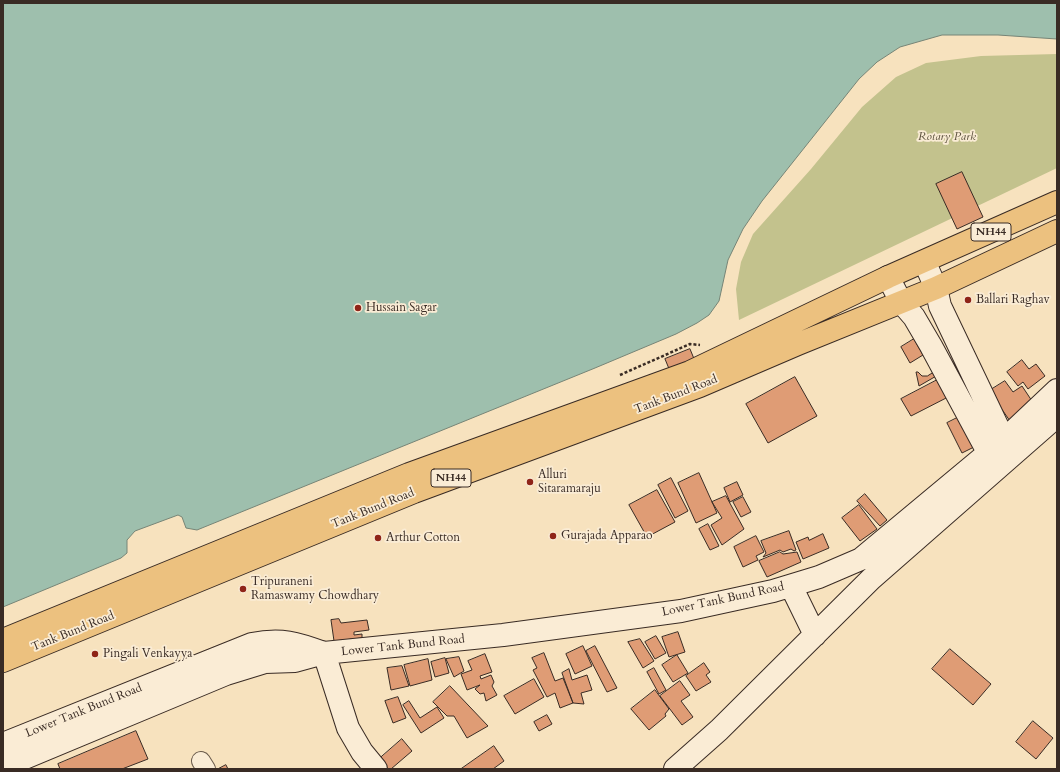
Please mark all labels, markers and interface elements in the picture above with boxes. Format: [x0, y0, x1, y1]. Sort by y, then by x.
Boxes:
park label: Rotary Park [918, 130, 976, 144]
road number: NH44 [971, 223, 1011, 241]
place label: Ballari Raghav [976, 293, 1050, 307]
marker: Ballari Raghav [963, 295, 973, 305]
place label: Hussain Sagar [366, 301, 437, 315]
marker: Hussain Sagar [353, 303, 363, 313]
street label: Tank Bund Road [632, 373, 720, 417]
place label: Alluri Sitaramaraju [538, 468, 601, 496]
road number: NH44 [431, 469, 471, 487]
marker: Alluri Sitaramaraju [525, 477, 535, 487]
street label: Tank Bund Road [330, 486, 416, 532]
place label: Gurajada Apparao [561, 529, 653, 543]
place label: Arthur Cotton [386, 531, 460, 545]
marker: Gurajada Apparao [548, 531, 558, 541]
marker: Arthur Cotton [373, 533, 383, 543]
place label: Tripuraneni Ramaswamy Chowdhary [251, 575, 379, 603]
street label: Lower Tank Bund Road [661, 580, 785, 620]
marker: Tripuraneni Ramaswamy Chowdhary [238, 584, 248, 594]
street label: Tank Bund Road [30, 609, 116, 655]
street label: Lower Tank Bund Road [340, 632, 466, 660]
place label: Pingali Venkayya [103, 647, 192, 661]
marker: Pingali Venkayya [90, 649, 100, 659]
street label: Lower Tank Bund Road [24, 681, 144, 741]

